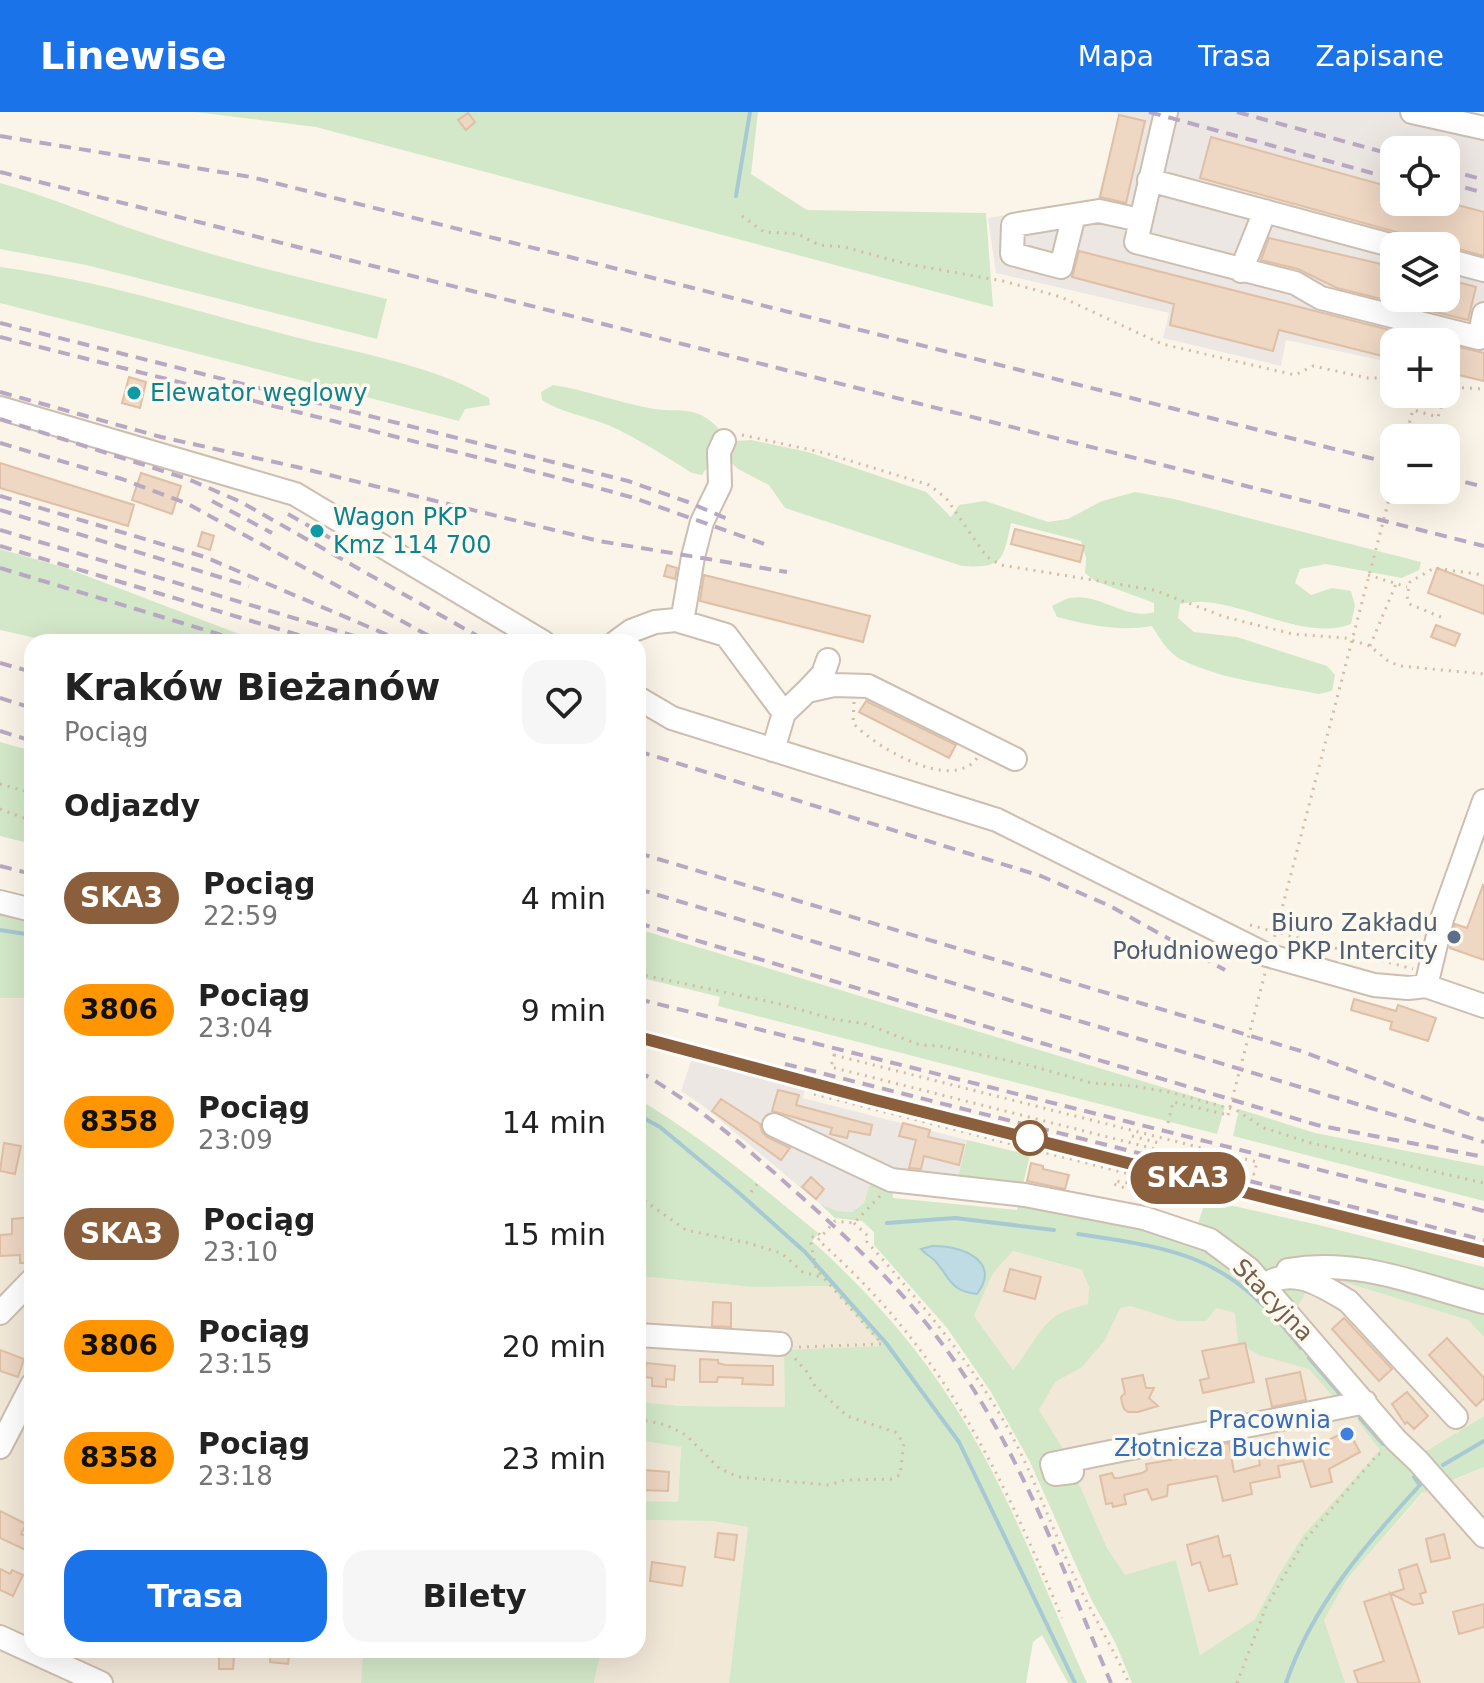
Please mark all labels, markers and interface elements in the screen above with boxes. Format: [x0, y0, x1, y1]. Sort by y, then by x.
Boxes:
text: Linewise [40, 34, 227, 78]
text: Mapa [1078, 40, 1154, 73]
text: Trasa [1198, 40, 1271, 73]
text: Zapisane [1315, 40, 1444, 73]
map controls [1380, 136, 1460, 504]
button: locate [1380, 136, 1460, 216]
button: layers [1380, 232, 1460, 312]
button: + [1380, 328, 1460, 408]
place label: Elewator węglowy [150, 379, 367, 407]
marker: Elewator węglowy [125, 384, 143, 402]
button: − [1380, 424, 1460, 504]
place label: Wagon PKP Kmz 114 700 [333, 503, 492, 559]
marker: Wagon PKP Kmz 114 700 [308, 522, 326, 540]
button: heart [522, 660, 606, 744]
text: Kraków Bieżanów [64, 665, 440, 709]
text: Pociąg [64, 717, 149, 747]
text: Odjazdy [64, 788, 200, 823]
text: Pociąg [203, 866, 315, 901]
text: SKA3 [80, 881, 163, 914]
text: 4 min [521, 881, 606, 916]
text: 22:59 [203, 901, 278, 931]
place label: Biuro Zakładu Południowego PKP Intercity [1112, 909, 1438, 965]
marker: Biuro Zakładu Południowego PKP Intercity [1445, 928, 1463, 946]
text: Pociąg [198, 978, 310, 1013]
text: 3806 [80, 993, 158, 1026]
text: 9 min [521, 993, 606, 1028]
text: 23:04 [198, 1013, 273, 1043]
text: Pociąg [198, 1090, 310, 1125]
text: 8358 [80, 1105, 158, 1138]
text: 14 min [502, 1105, 606, 1140]
unlabelled marker [1013, 1121, 1047, 1155]
text: 23:09 [198, 1125, 273, 1155]
line badge: SKA3 [1132, 1152, 1244, 1204]
text: SKA3 [1146, 1161, 1230, 1194]
text: Pociąg [203, 1202, 315, 1237]
text: SKA3 [80, 1217, 163, 1250]
text: 15 min [502, 1217, 606, 1252]
text: 23:10 [203, 1237, 278, 1267]
street label: Stacyjna [1227, 1253, 1319, 1347]
text: Pociąg [198, 1314, 310, 1349]
text: 3806 [80, 1329, 158, 1362]
text: 20 min [502, 1329, 606, 1364]
text: 23:15 [198, 1349, 273, 1379]
place label: Pracownia Złotnicza Buchwic [1114, 1406, 1331, 1462]
marker: Pracownia Złotnicza Buchwic [1338, 1425, 1356, 1443]
text: Pociąg [198, 1426, 310, 1461]
text: 8358 [80, 1441, 158, 1474]
text: 23 min [502, 1441, 606, 1476]
text: 23:18 [198, 1461, 273, 1491]
button: Trasa [64, 1550, 327, 1642]
button: Bilety [343, 1550, 606, 1642]

